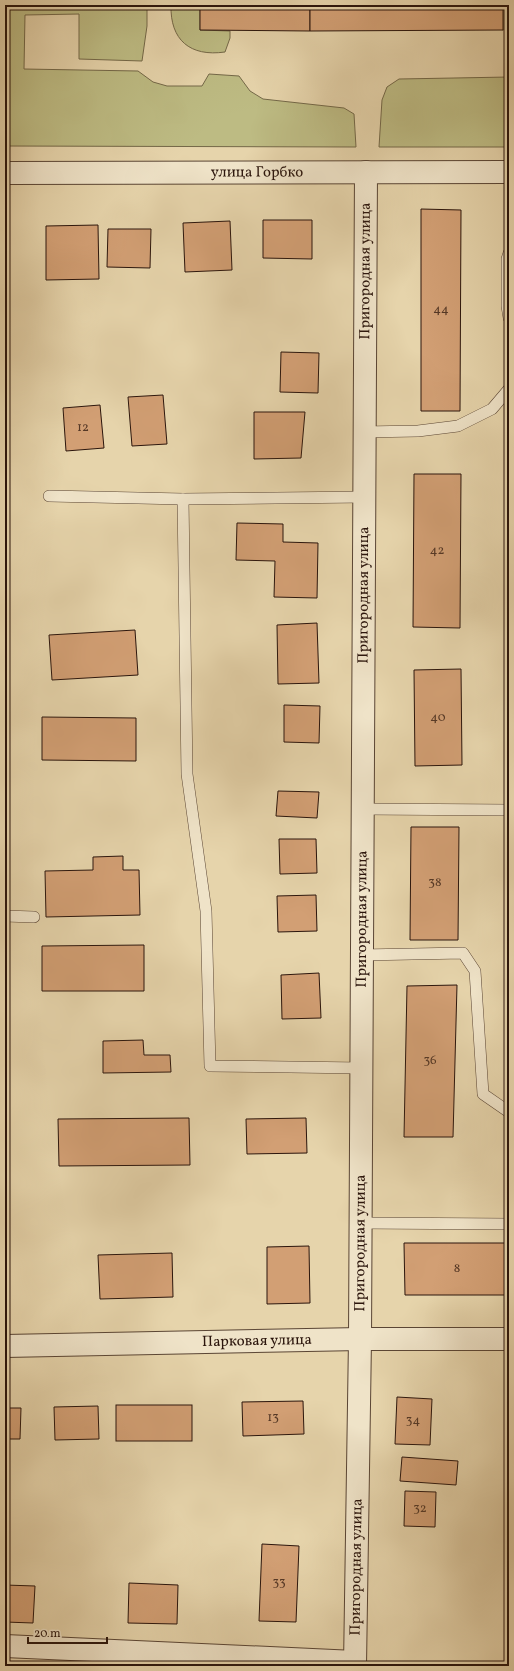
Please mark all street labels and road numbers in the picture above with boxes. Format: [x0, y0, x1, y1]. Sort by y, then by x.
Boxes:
street label: улица Горбко [211, 162, 303, 183]
street label: Пригородная улица [355, 202, 376, 340]
street label: Пригородная улица [353, 526, 375, 664]
street label: Пригородная улица [351, 850, 373, 988]
street label: Пригородная улица [350, 1174, 371, 1312]
street label: Парковая улица [202, 1329, 312, 1353]
street label: Пригородная улица [345, 1498, 368, 1636]

